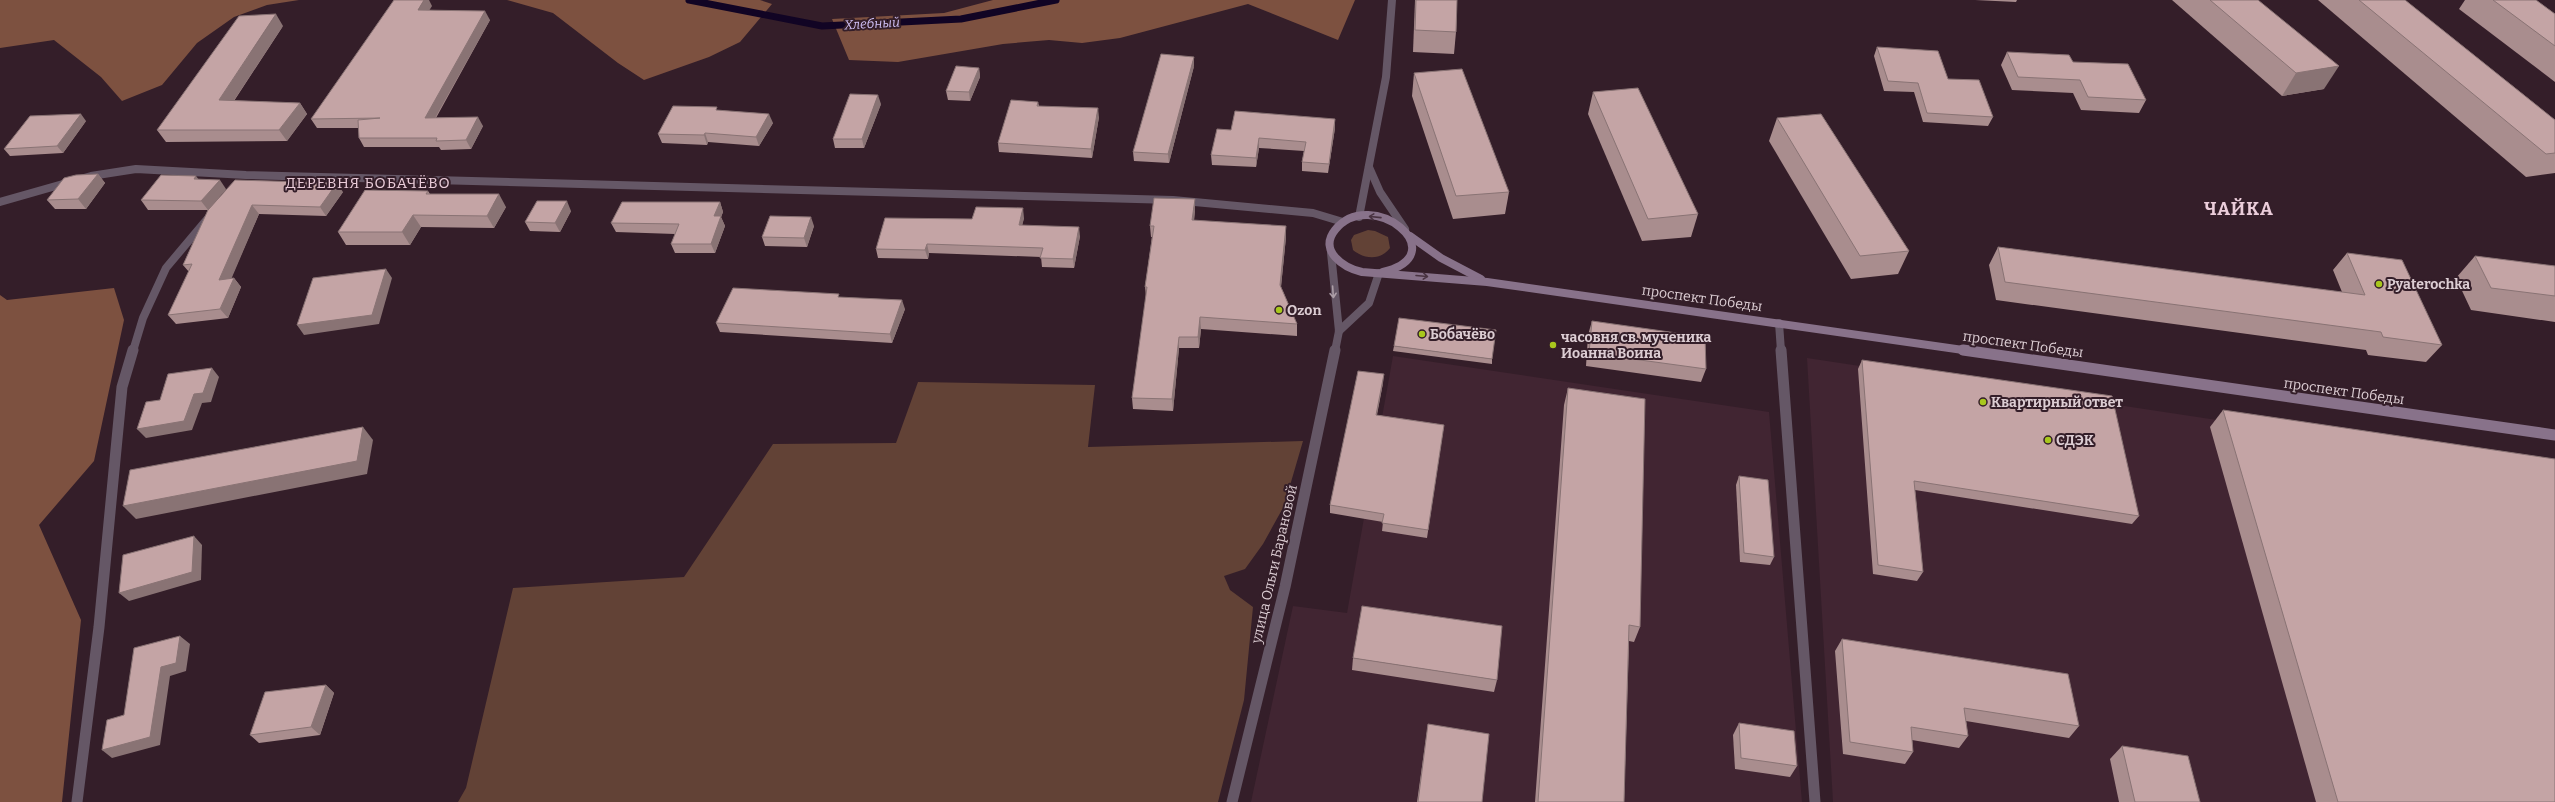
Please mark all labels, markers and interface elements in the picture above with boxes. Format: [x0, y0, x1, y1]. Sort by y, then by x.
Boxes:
water label: Хлебный [843, 15, 900, 33]
district label: ДЕРЕВНЯ БОБАЧЁВО [285, 174, 451, 192]
district label: ЧАЙКА [2204, 197, 2274, 220]
one-way arrow [1369, 213, 1382, 221]
one-way arrow [1415, 272, 1428, 280]
place label: Pyaterochka [2387, 276, 2470, 293]
marker: Pyaterochka [2374, 279, 2384, 289]
street label: проспект Победы [1641, 282, 1763, 315]
one-way arrow [1330, 285, 1337, 298]
place label: Ozon [1287, 302, 1321, 319]
marker: Ozon [1274, 305, 1284, 315]
place label: Бобачёво [1430, 326, 1495, 343]
street label: проспект Победы [1962, 328, 2084, 361]
marker: Бобачёво [1417, 329, 1427, 339]
place label: часовня св. мученика Иоанна Воина [1561, 329, 1711, 362]
marker: часовня св. мученика Иоанна Воина [1548, 340, 1558, 350]
street label: проспект Победы [2283, 375, 2405, 408]
place label: Квартирный ответ [1991, 394, 2123, 411]
marker: Квартирный ответ [1978, 397, 1988, 407]
place label: СДЭК [2056, 432, 2094, 449]
marker: СДЭК [2043, 435, 2053, 445]
street label: улица Ольги Барановой [1248, 483, 1301, 646]

